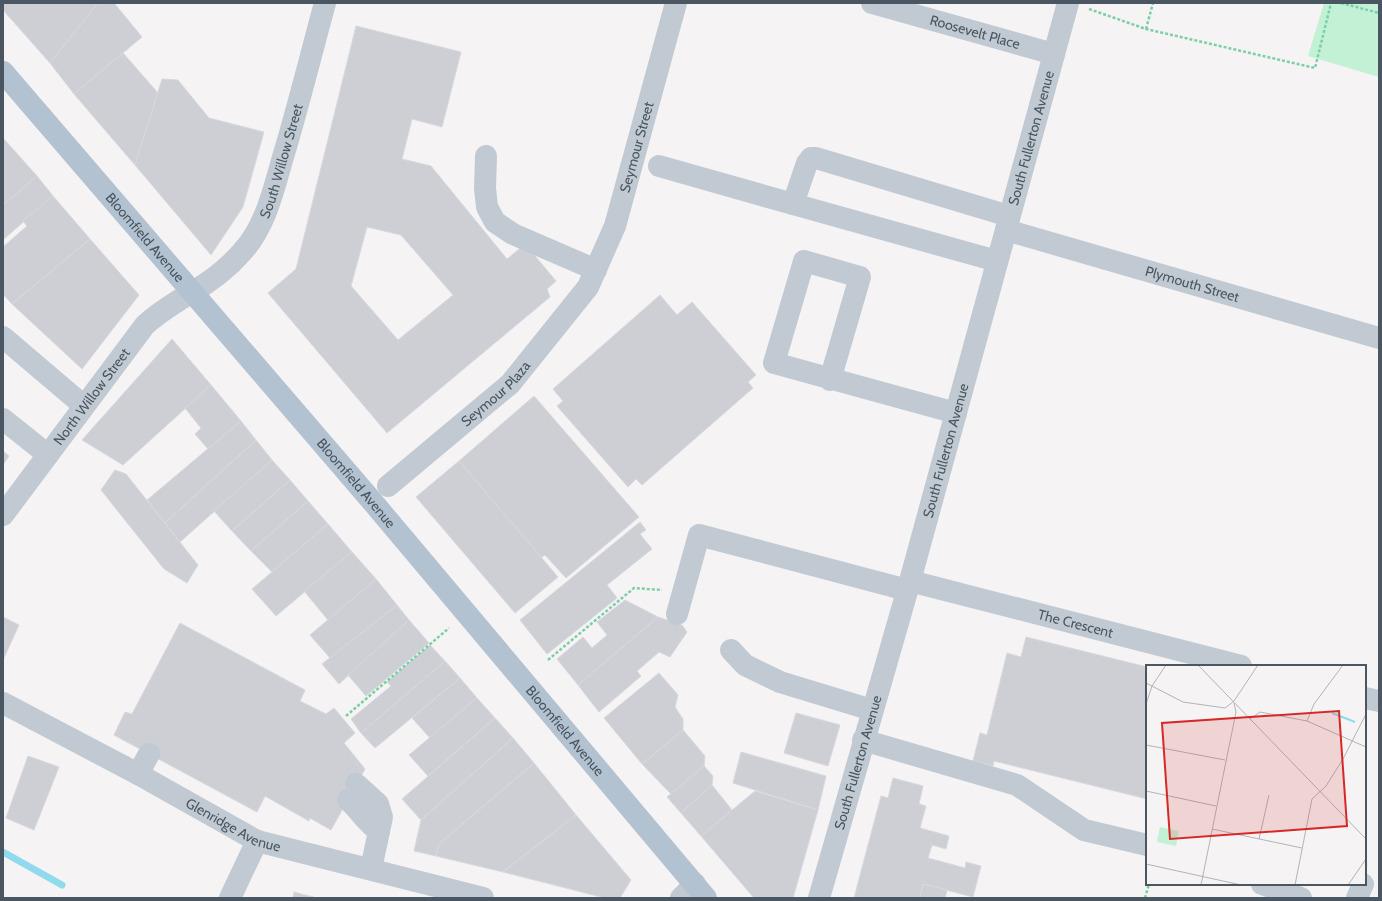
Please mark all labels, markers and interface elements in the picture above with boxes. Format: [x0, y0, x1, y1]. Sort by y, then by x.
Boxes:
street label: Roosevelt Place [928, 11, 1022, 53]
street label: South Fullerton Avenue [1004, 69, 1058, 207]
street label: Seymour Street [616, 99, 658, 194]
street label: South Willow Street [255, 102, 307, 221]
street label: Bloomfield Avenue [102, 189, 189, 286]
street label: Plymouth Street [1143, 262, 1242, 306]
street label: North Willow Street [49, 344, 134, 449]
street label: Seymour Plaza [457, 357, 534, 430]
street label: South Fullerton Avenue [919, 381, 973, 520]
street label: Bloomfield Avenue [313, 434, 400, 532]
street label: The Crescent [1036, 605, 1115, 642]
inset map [1146, 665, 1366, 885]
street label: Bloomfield Avenue [522, 682, 608, 780]
street label: South Fullerton Avenue [830, 693, 886, 832]
street label: Glenridge Avenue [183, 794, 283, 856]

